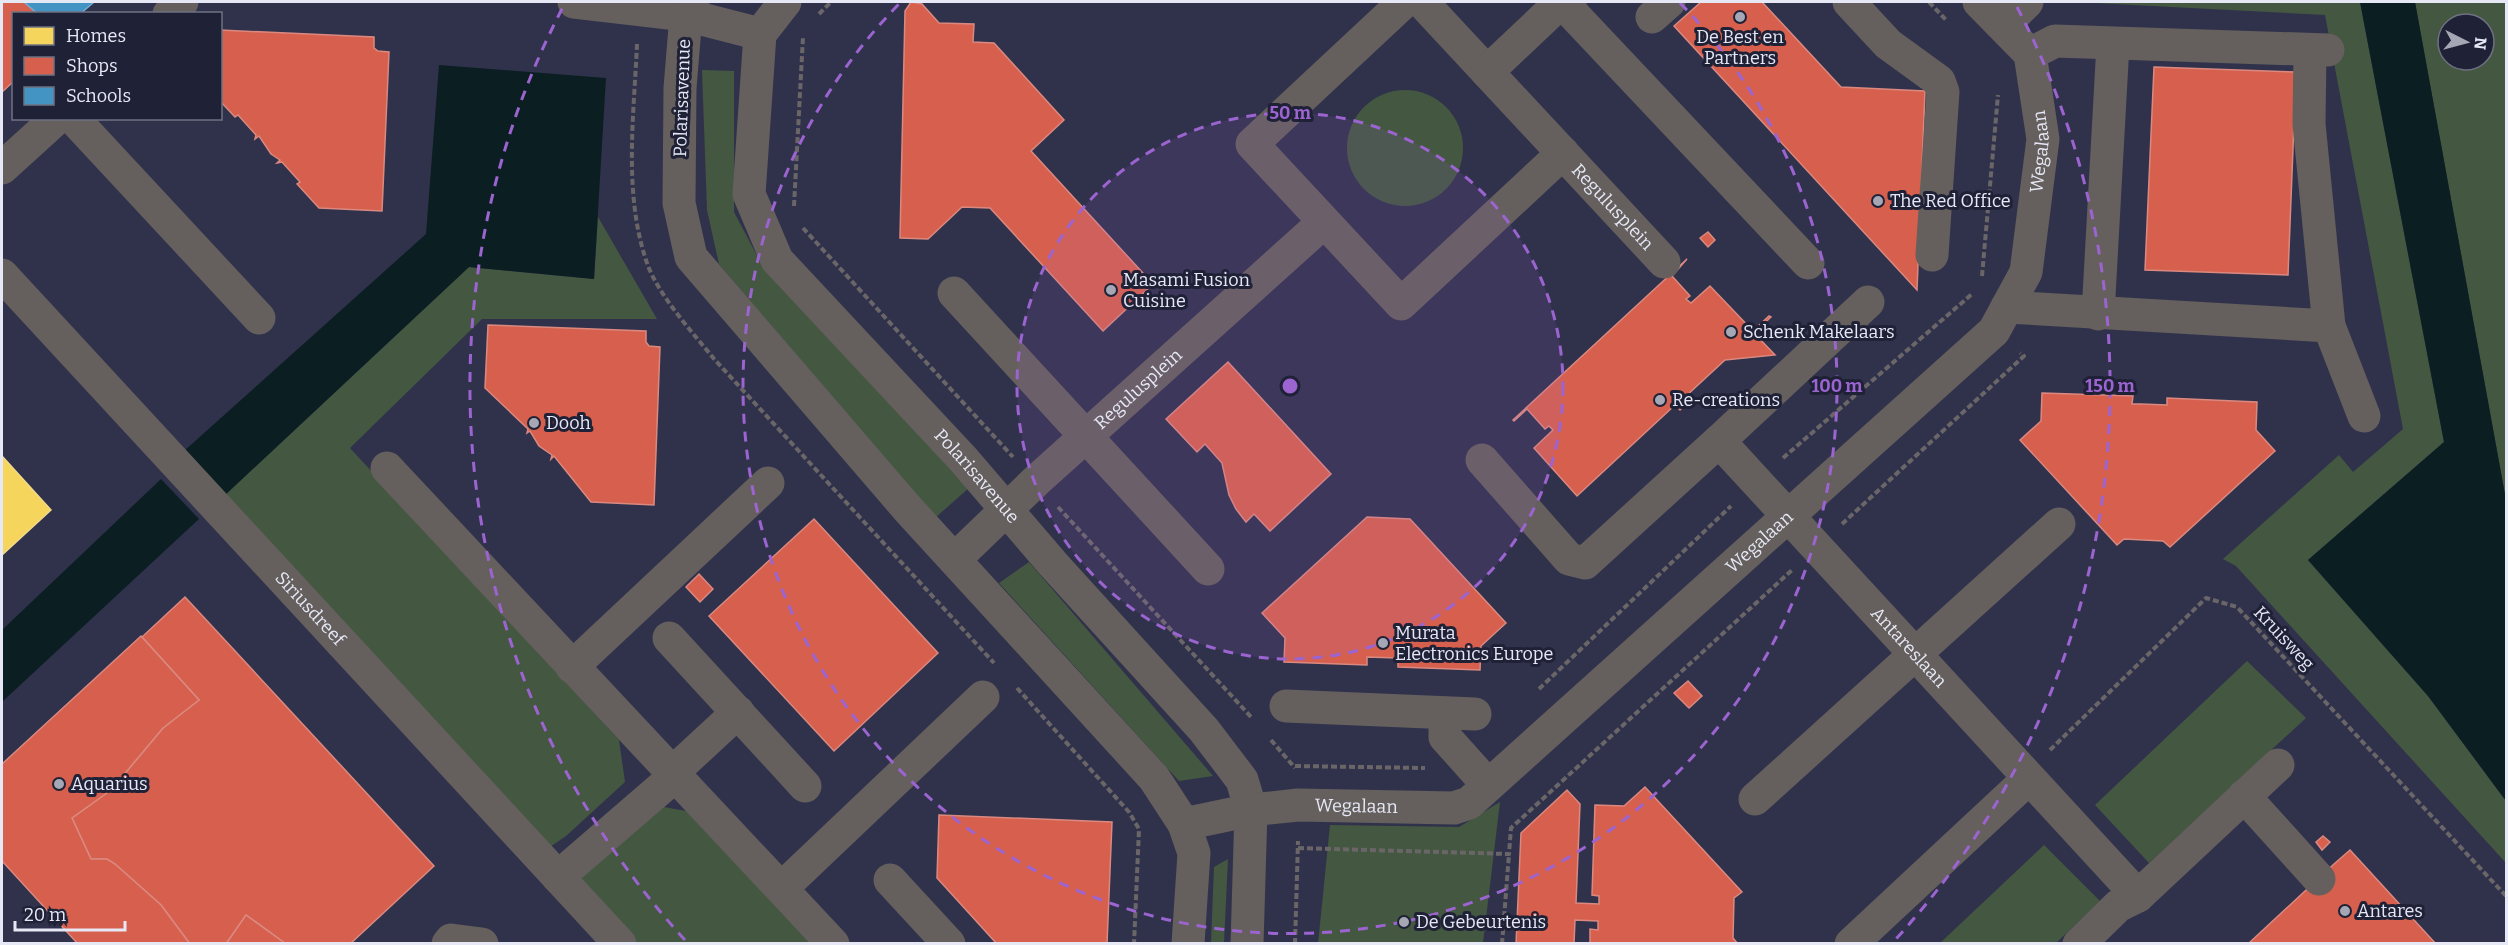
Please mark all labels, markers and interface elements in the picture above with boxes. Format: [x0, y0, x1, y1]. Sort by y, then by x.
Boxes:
marker: De Best en Partners [1733, 10, 1747, 24]
legend [12, 12, 222, 120]
north arrow [2436, 12, 2496, 72]
text: Homes [66, 25, 126, 47]
place label: De Best en Partners [1696, 26, 1784, 69]
text: N [2470, 36, 2491, 51]
street label: Polarisavenue [669, 39, 695, 157]
text: Shops [66, 55, 118, 77]
text: Schools [66, 85, 131, 107]
text: 50 m [1269, 102, 1311, 124]
street label: Wegalaan [2025, 108, 2054, 194]
street label: Regulusplein [1567, 159, 1659, 255]
place label: The Red Office [1890, 190, 2011, 212]
marker: The Red Office [1871, 194, 1885, 208]
place label: Masami Fusion Cuisine [1123, 269, 1251, 312]
marker: Masami Fusion Cuisine [1104, 283, 1118, 297]
place label: Schenk Makelaars [1743, 321, 1895, 343]
marker: Schenk Makelaars [1724, 325, 1738, 339]
street label: Regulusplein [1090, 344, 1187, 434]
text: 100 m [1811, 375, 1863, 397]
text: 150 m [2085, 375, 2135, 397]
centre of rings [1280, 376, 1300, 396]
place label: Re-creations [1672, 389, 1780, 411]
marker: Re-creations [1653, 393, 1667, 407]
place label: Dooh [546, 412, 591, 434]
marker: Dooh [527, 416, 541, 430]
street label: Polarisavenue [930, 424, 1024, 528]
street label: Wegalaan [1721, 506, 1798, 578]
street label: Siriusdreef [271, 567, 351, 651]
street label: Antareslaan [1866, 602, 1952, 693]
street label: Kruisweg [2249, 602, 2319, 674]
place label: Murata Electronics Europe [1395, 622, 1553, 665]
marker: Murata Electronics Europe [1376, 636, 1390, 650]
place label: Aquarius [71, 773, 148, 795]
marker: Aquarius [52, 777, 66, 791]
street label: Wegalaan [1315, 794, 1398, 818]
scale bar [15, 894, 124, 932]
place label: Antares [2357, 900, 2423, 922]
text: 20 m [24, 904, 66, 926]
marker: Antares [2338, 904, 2352, 918]
place label: De Gebeurtenis [1416, 911, 1546, 933]
marker: De Gebeurtenis [1397, 915, 1411, 929]

